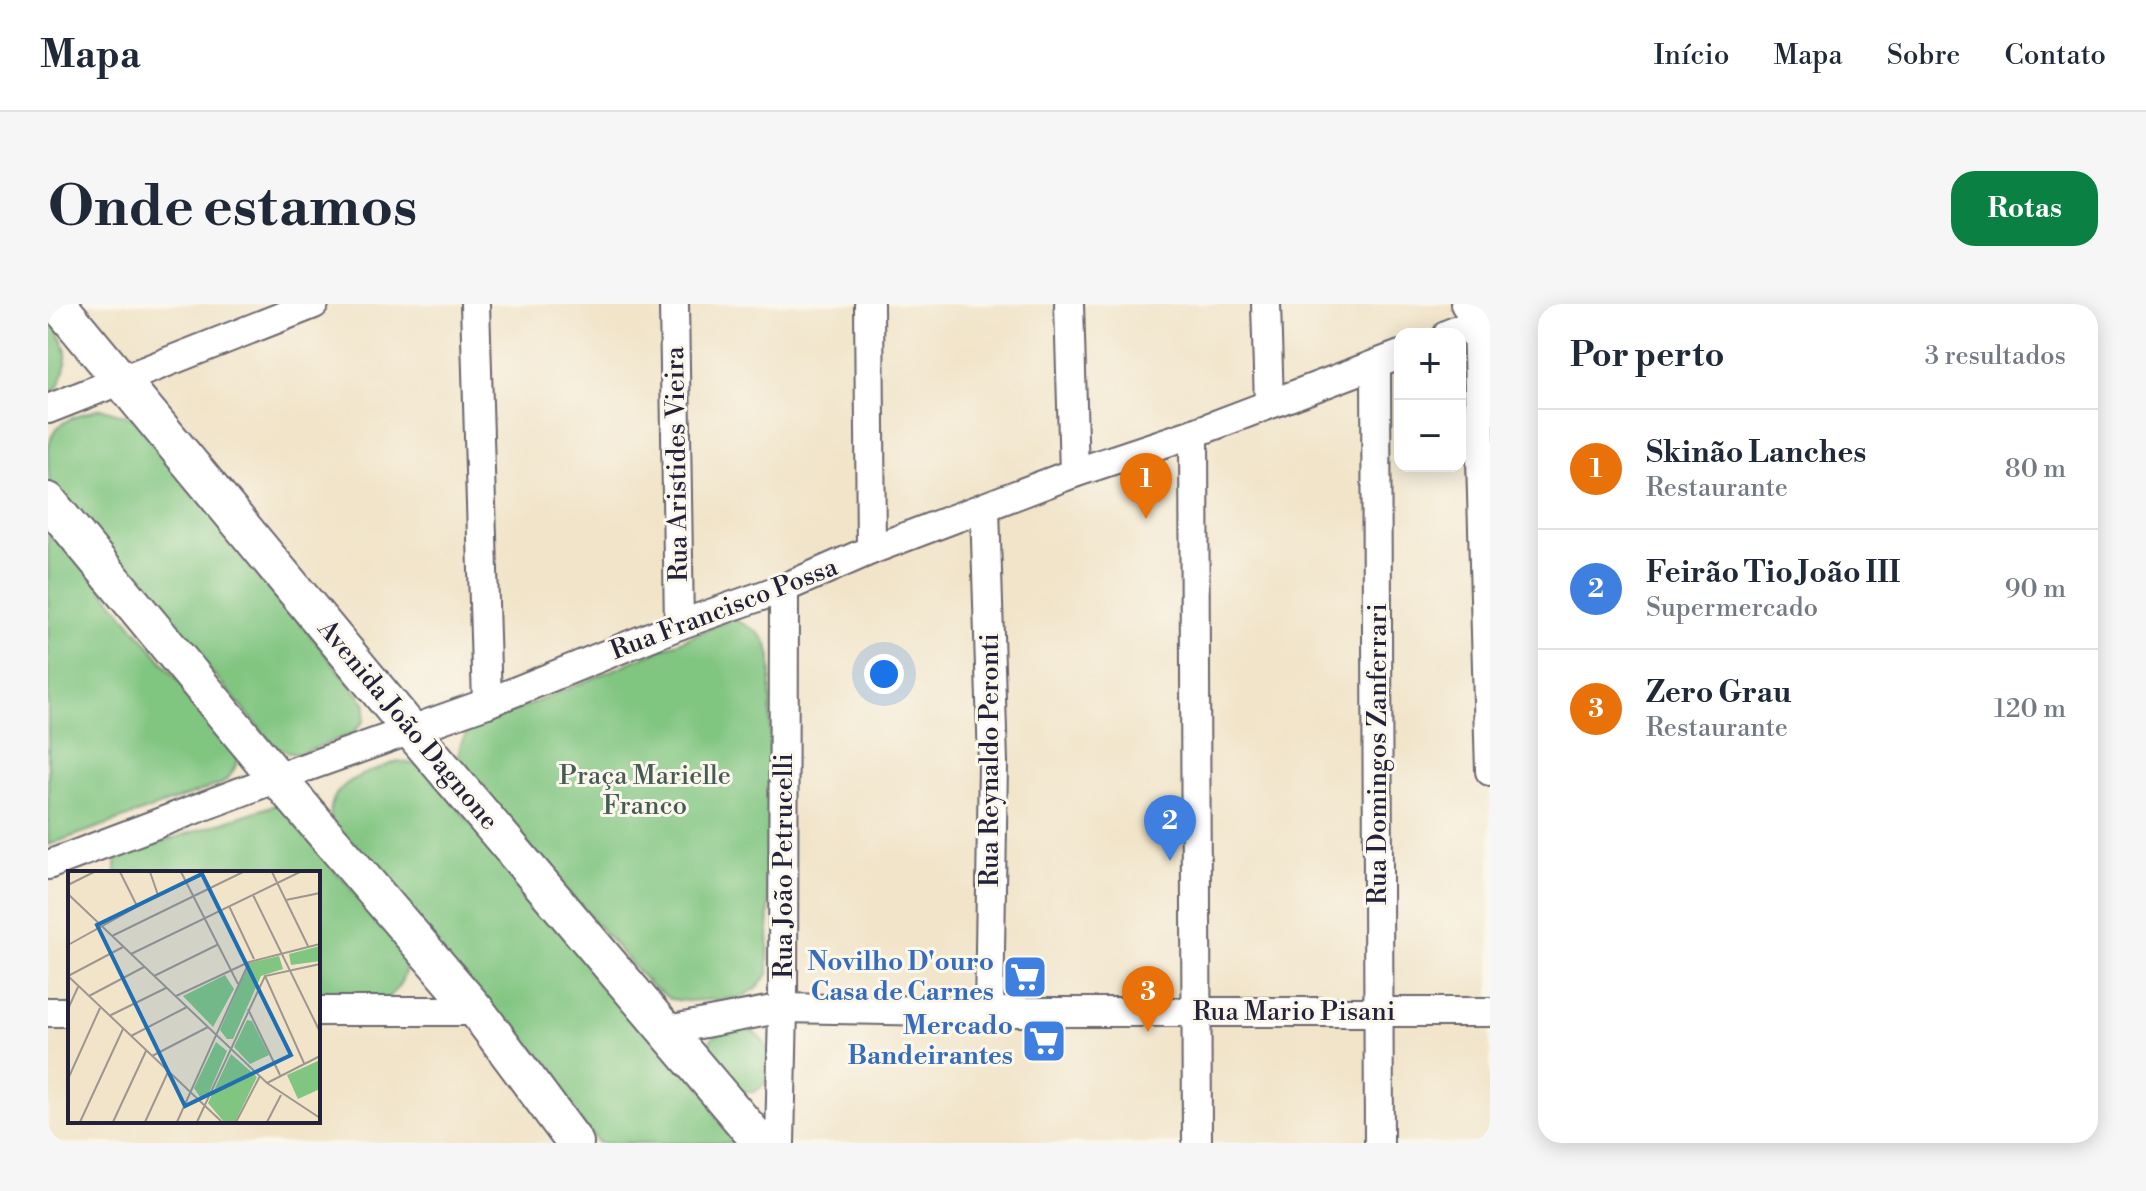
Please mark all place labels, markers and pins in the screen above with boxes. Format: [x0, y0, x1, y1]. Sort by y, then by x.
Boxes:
pin: 1 [1120, 453, 1172, 519]
pin: 2 [1144, 795, 1196, 861]
place label: Novilho D'ouro Casa de Carnes [807, 946, 994, 1008]
supermarket icon: Novilho D'ouro Casa de Carnes [1001, 953, 1049, 1001]
pin: 3 [1122, 966, 1174, 1032]
place label: Mercado Bandeirantes [847, 1010, 1013, 1072]
supermarket icon: Mercado Bandeirantes [1020, 1017, 1068, 1065]

